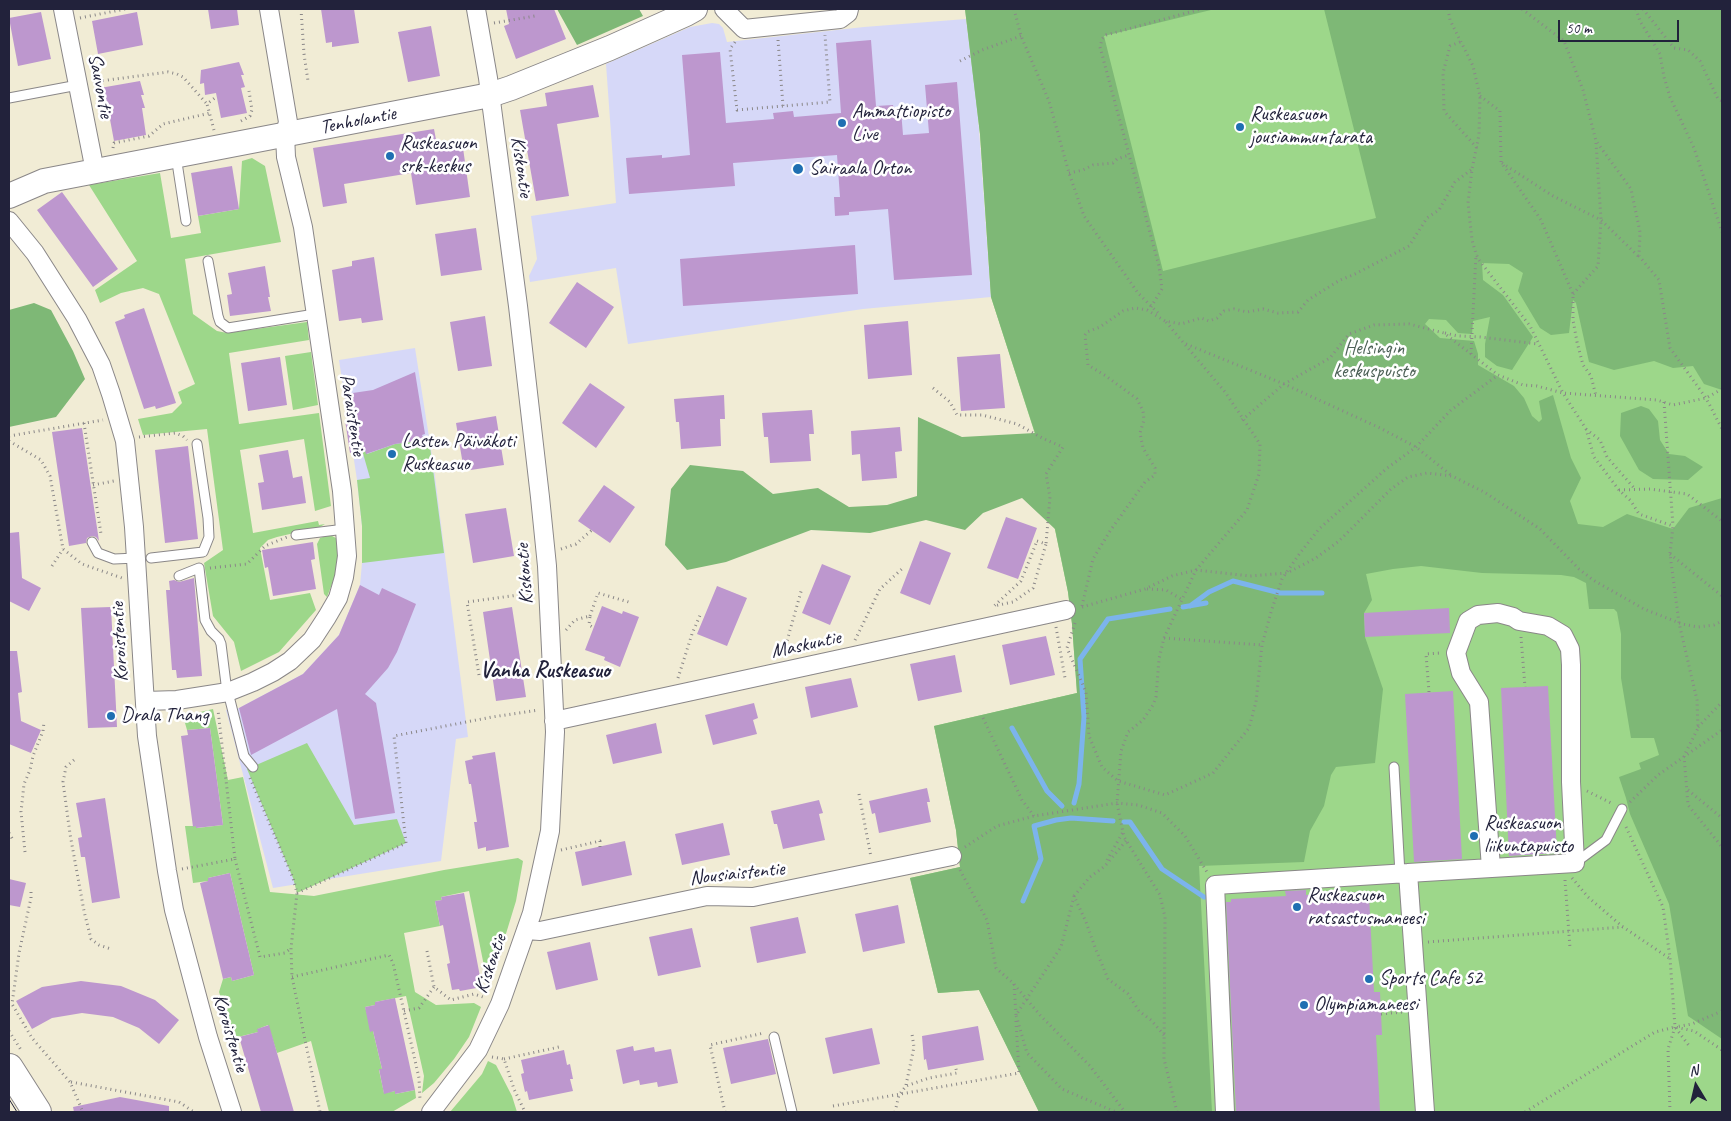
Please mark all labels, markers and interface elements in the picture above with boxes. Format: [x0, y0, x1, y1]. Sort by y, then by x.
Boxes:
scale bar [1561, 10, 1682, 42]
text: 50 m [1566, 19, 1592, 38]
street label: Sauvontie [82, 52, 118, 120]
place label: Ammattiopisto Live [852, 100, 950, 147]
street label: Tenholantie [318, 102, 398, 140]
place label: Ruskeasuon jousiammuntarata [1250, 103, 1372, 150]
marker: Ammattiopisto Live [836, 117, 848, 129]
marker: Ruskeasuon jousiammuntarata [1234, 121, 1246, 133]
place label: Ruskeasuon srk-keskus [400, 132, 477, 179]
street label: Kiskontie [505, 135, 537, 199]
marker: Ruskeasuon srk-keskus [384, 150, 396, 162]
place label: Sairaala Orton [809, 157, 911, 181]
marker: Sairaala Orton [791, 162, 805, 176]
park label: Helsingin keskuspuisto [1333, 337, 1415, 384]
street label: Paraistentie [334, 373, 370, 457]
place label: Lasten Päiväkoti Ruskeasuo [402, 430, 515, 477]
marker: Lasten Päiväkoti Ruskeasuo [386, 448, 398, 460]
street label: Kiskontie [511, 543, 539, 605]
street label: Koroistentie [106, 602, 134, 682]
street label: Maskuntie [769, 626, 843, 664]
district label: Vanha Ruskeasuo [480, 658, 610, 684]
place label: Drala Thang [121, 704, 209, 728]
marker: Drala Thang [105, 710, 117, 722]
place label: Ruskeasuon liikuntapuisto [1484, 812, 1573, 859]
marker: Ruskeasuon liikuntapuisto [1468, 830, 1480, 842]
street label: Nousiaistentie [688, 857, 786, 891]
place label: Ruskeasuon ratsastusmaneesi [1307, 884, 1424, 931]
marker: Ruskeasuon ratsastusmaneesi [1291, 901, 1303, 913]
street label: Kiskontie [469, 931, 513, 997]
place label: Sports Cafe 52 [1379, 967, 1482, 991]
marker: Sports Cafe 52 [1363, 973, 1375, 985]
street label: Koroistentie [207, 991, 253, 1075]
place label: Olympiamaneesi [1314, 993, 1418, 1017]
marker: Olympiamaneesi [1298, 999, 1310, 1011]
north arrow [1671, 1061, 1721, 1111]
text: N [1688, 1062, 1699, 1080]

